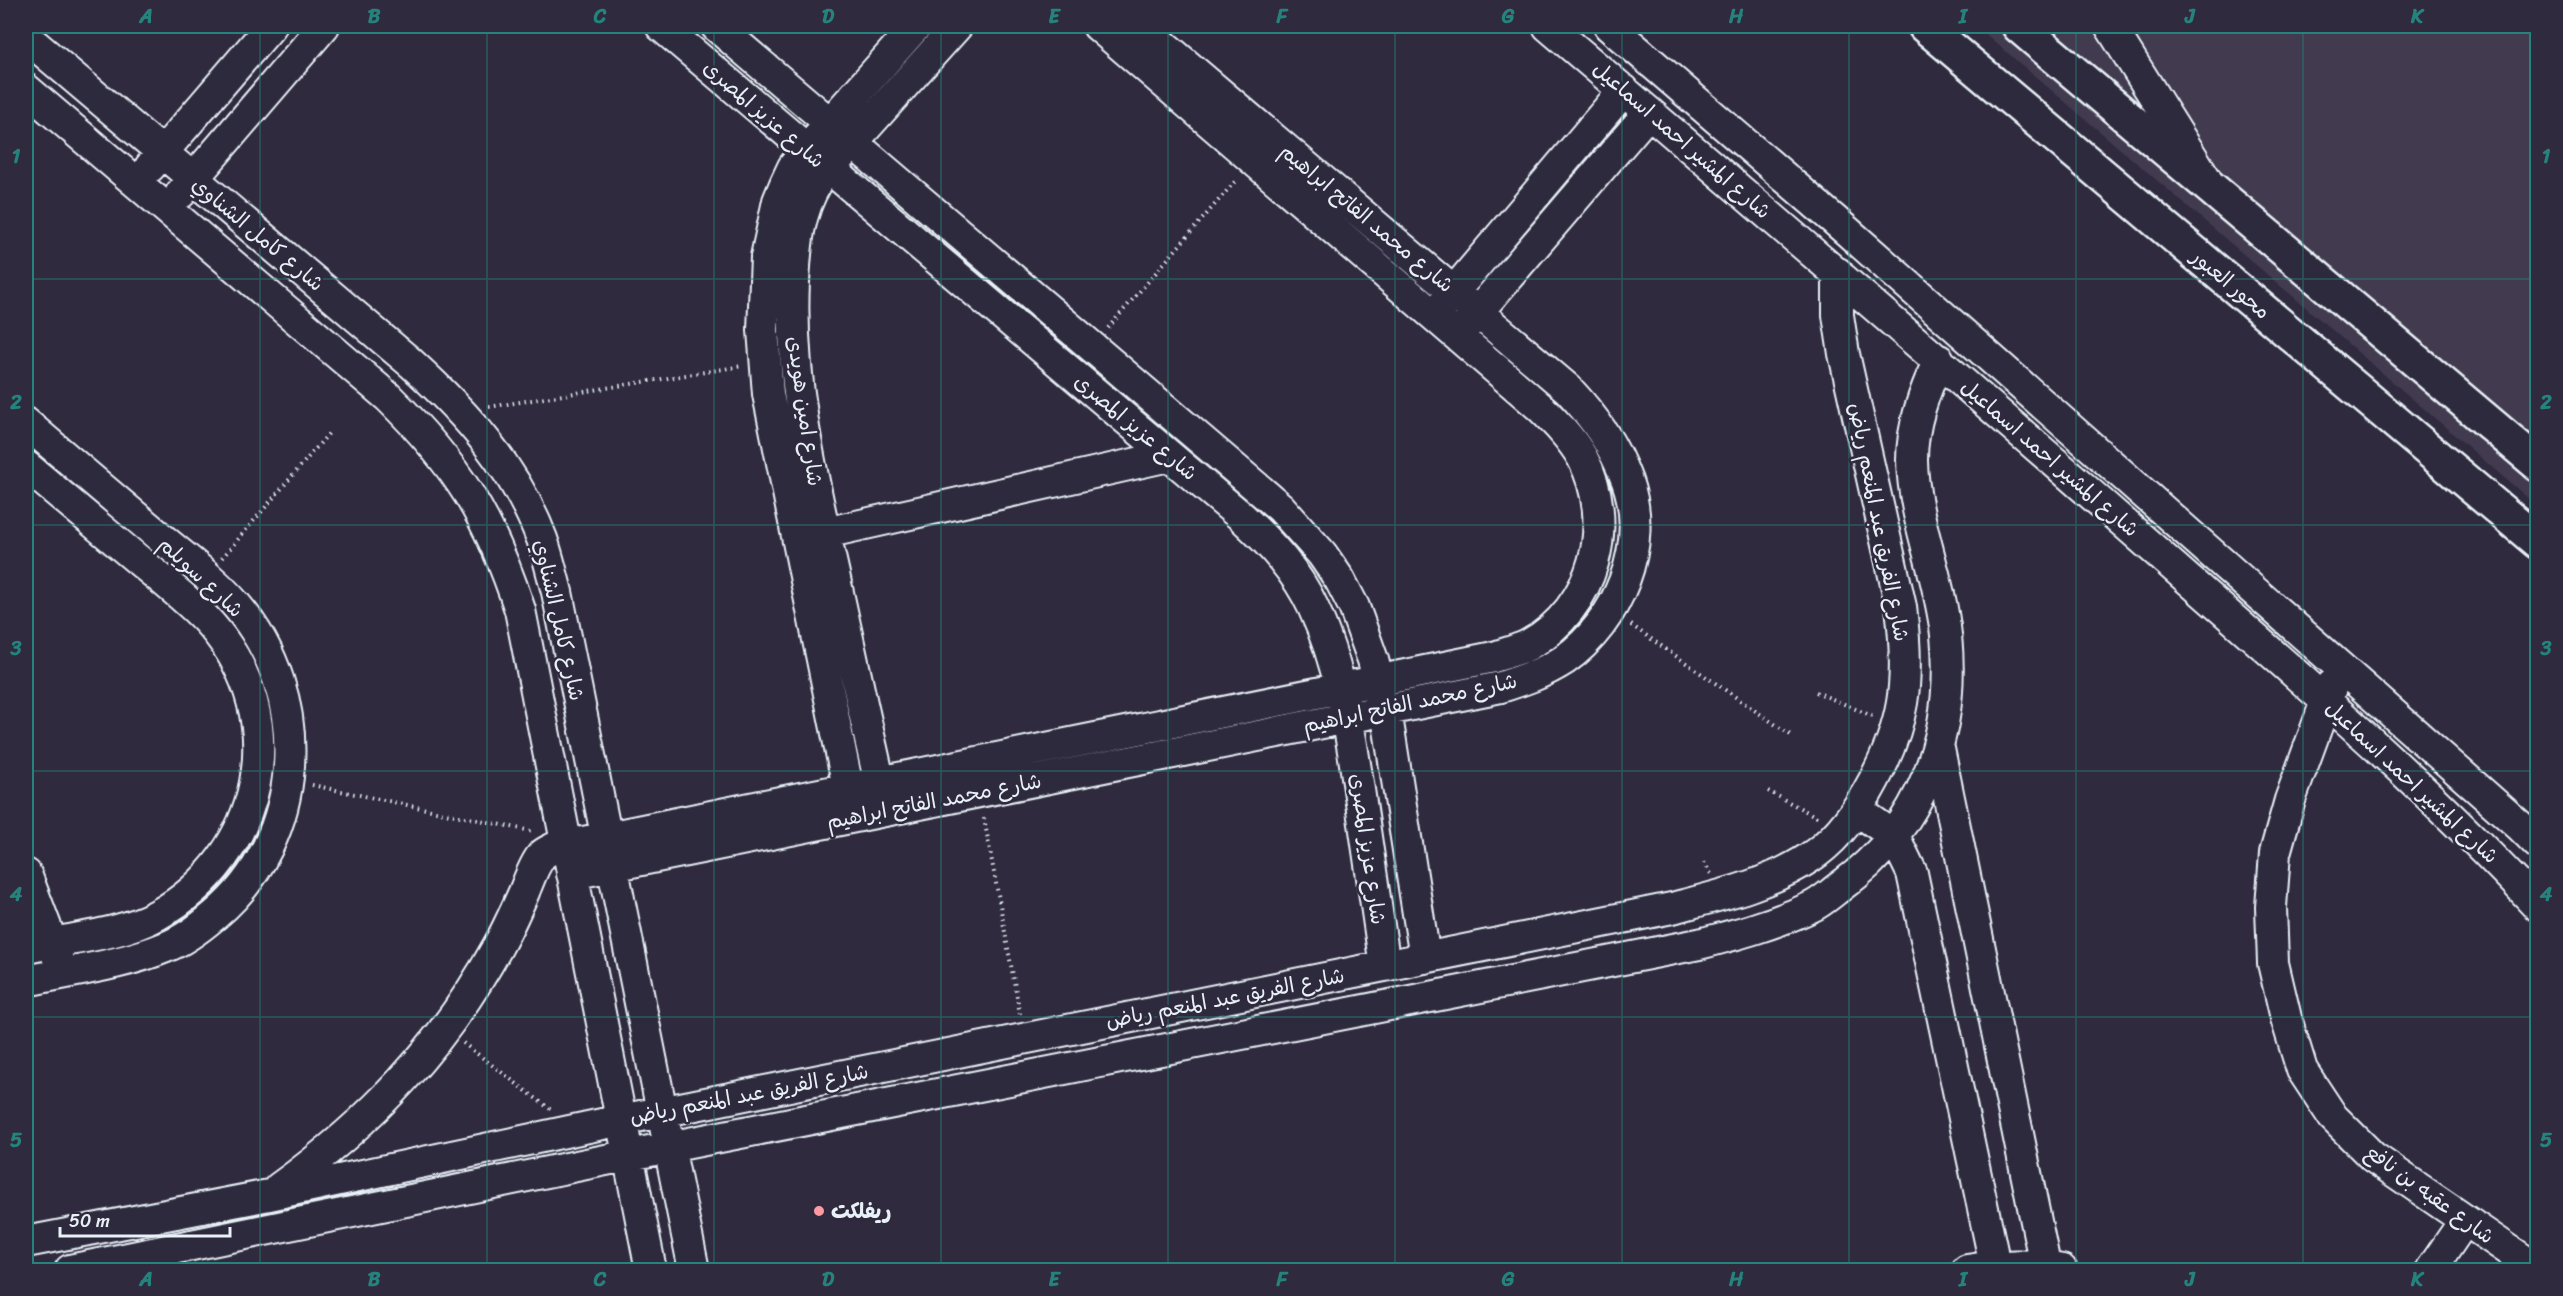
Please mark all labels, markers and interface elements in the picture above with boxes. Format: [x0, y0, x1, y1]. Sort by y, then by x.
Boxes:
text: A [138, 0, 153, 34]
text: B [368, 0, 381, 34]
text: C [593, 0, 607, 34]
text: D [822, 0, 835, 34]
text: E [1048, 0, 1061, 34]
text: F [1276, 0, 1289, 34]
text: G [1501, 0, 1515, 34]
text: H [1728, 0, 1744, 34]
text: I [1958, 0, 1969, 34]
text: J [2184, 0, 2196, 34]
text: K [2410, 0, 2425, 34]
street label: شارع عزيز المصرى [694, 50, 834, 178]
street label: شارع المشير احمد اسماعيل [1584, 51, 1780, 229]
street label: شارع محمد الفاتح ابراهيم [1271, 133, 1463, 303]
text: 1 [12, 139, 21, 174]
text: 1 [2542, 139, 2551, 174]
street label: شارع كامل الشناوي [183, 167, 333, 301]
street label: محور العبور [2181, 238, 2280, 329]
street label: شارع امين هويدى [776, 334, 834, 488]
street label: شارع عزيز المصرى [1065, 363, 1207, 491]
street label: شارع المشير احمد اسماعيل [1952, 369, 2148, 547]
text: 2 [9, 385, 22, 420]
text: 2 [2539, 385, 2552, 420]
street label: شارع الفريق عبد المنعم رياض [1837, 399, 1921, 645]
street label: شارع سويلم [149, 527, 253, 627]
street label: شارع كامل الشناوي [522, 536, 596, 704]
text: 3 [10, 631, 22, 666]
text: 3 [2540, 631, 2552, 666]
street label: شارع محمد الفاتح ابراهيم [1299, 662, 1521, 744]
street label: شارع المشير احمد اسماعيل [2316, 691, 2508, 873]
street label: شارع محمد الفاتح ابراهيم [823, 762, 1045, 840]
street label: شارع عزيز المصرى [1339, 771, 1397, 927]
text: 4 [9, 877, 23, 912]
text: 4 [2539, 877, 2553, 912]
street label: شارع الفريق عبد المنعم رياض [1102, 956, 1348, 1040]
street label: شارع الفريق عبد المنعم رياض [626, 1052, 872, 1136]
text: 5 [10, 1123, 22, 1158]
text: 5 [2540, 1123, 2552, 1158]
street label: شارع عقبه بن نافع [2357, 1134, 2503, 1254]
place label: ريفلكت [831, 1192, 891, 1230]
scale bar [60, 1200, 230, 1238]
marker: ريفلكت [812, 1204, 826, 1218]
text: 50 m [69, 1205, 110, 1237]
text: A [138, 1262, 153, 1296]
text: B [368, 1262, 381, 1296]
text: C [593, 1262, 607, 1296]
text: D [822, 1262, 835, 1296]
text: E [1048, 1262, 1061, 1296]
text: F [1276, 1262, 1289, 1296]
text: G [1501, 1262, 1515, 1296]
text: H [1728, 1262, 1744, 1296]
text: I [1958, 1262, 1969, 1296]
text: J [2184, 1262, 2196, 1296]
text: K [2410, 1262, 2425, 1296]

